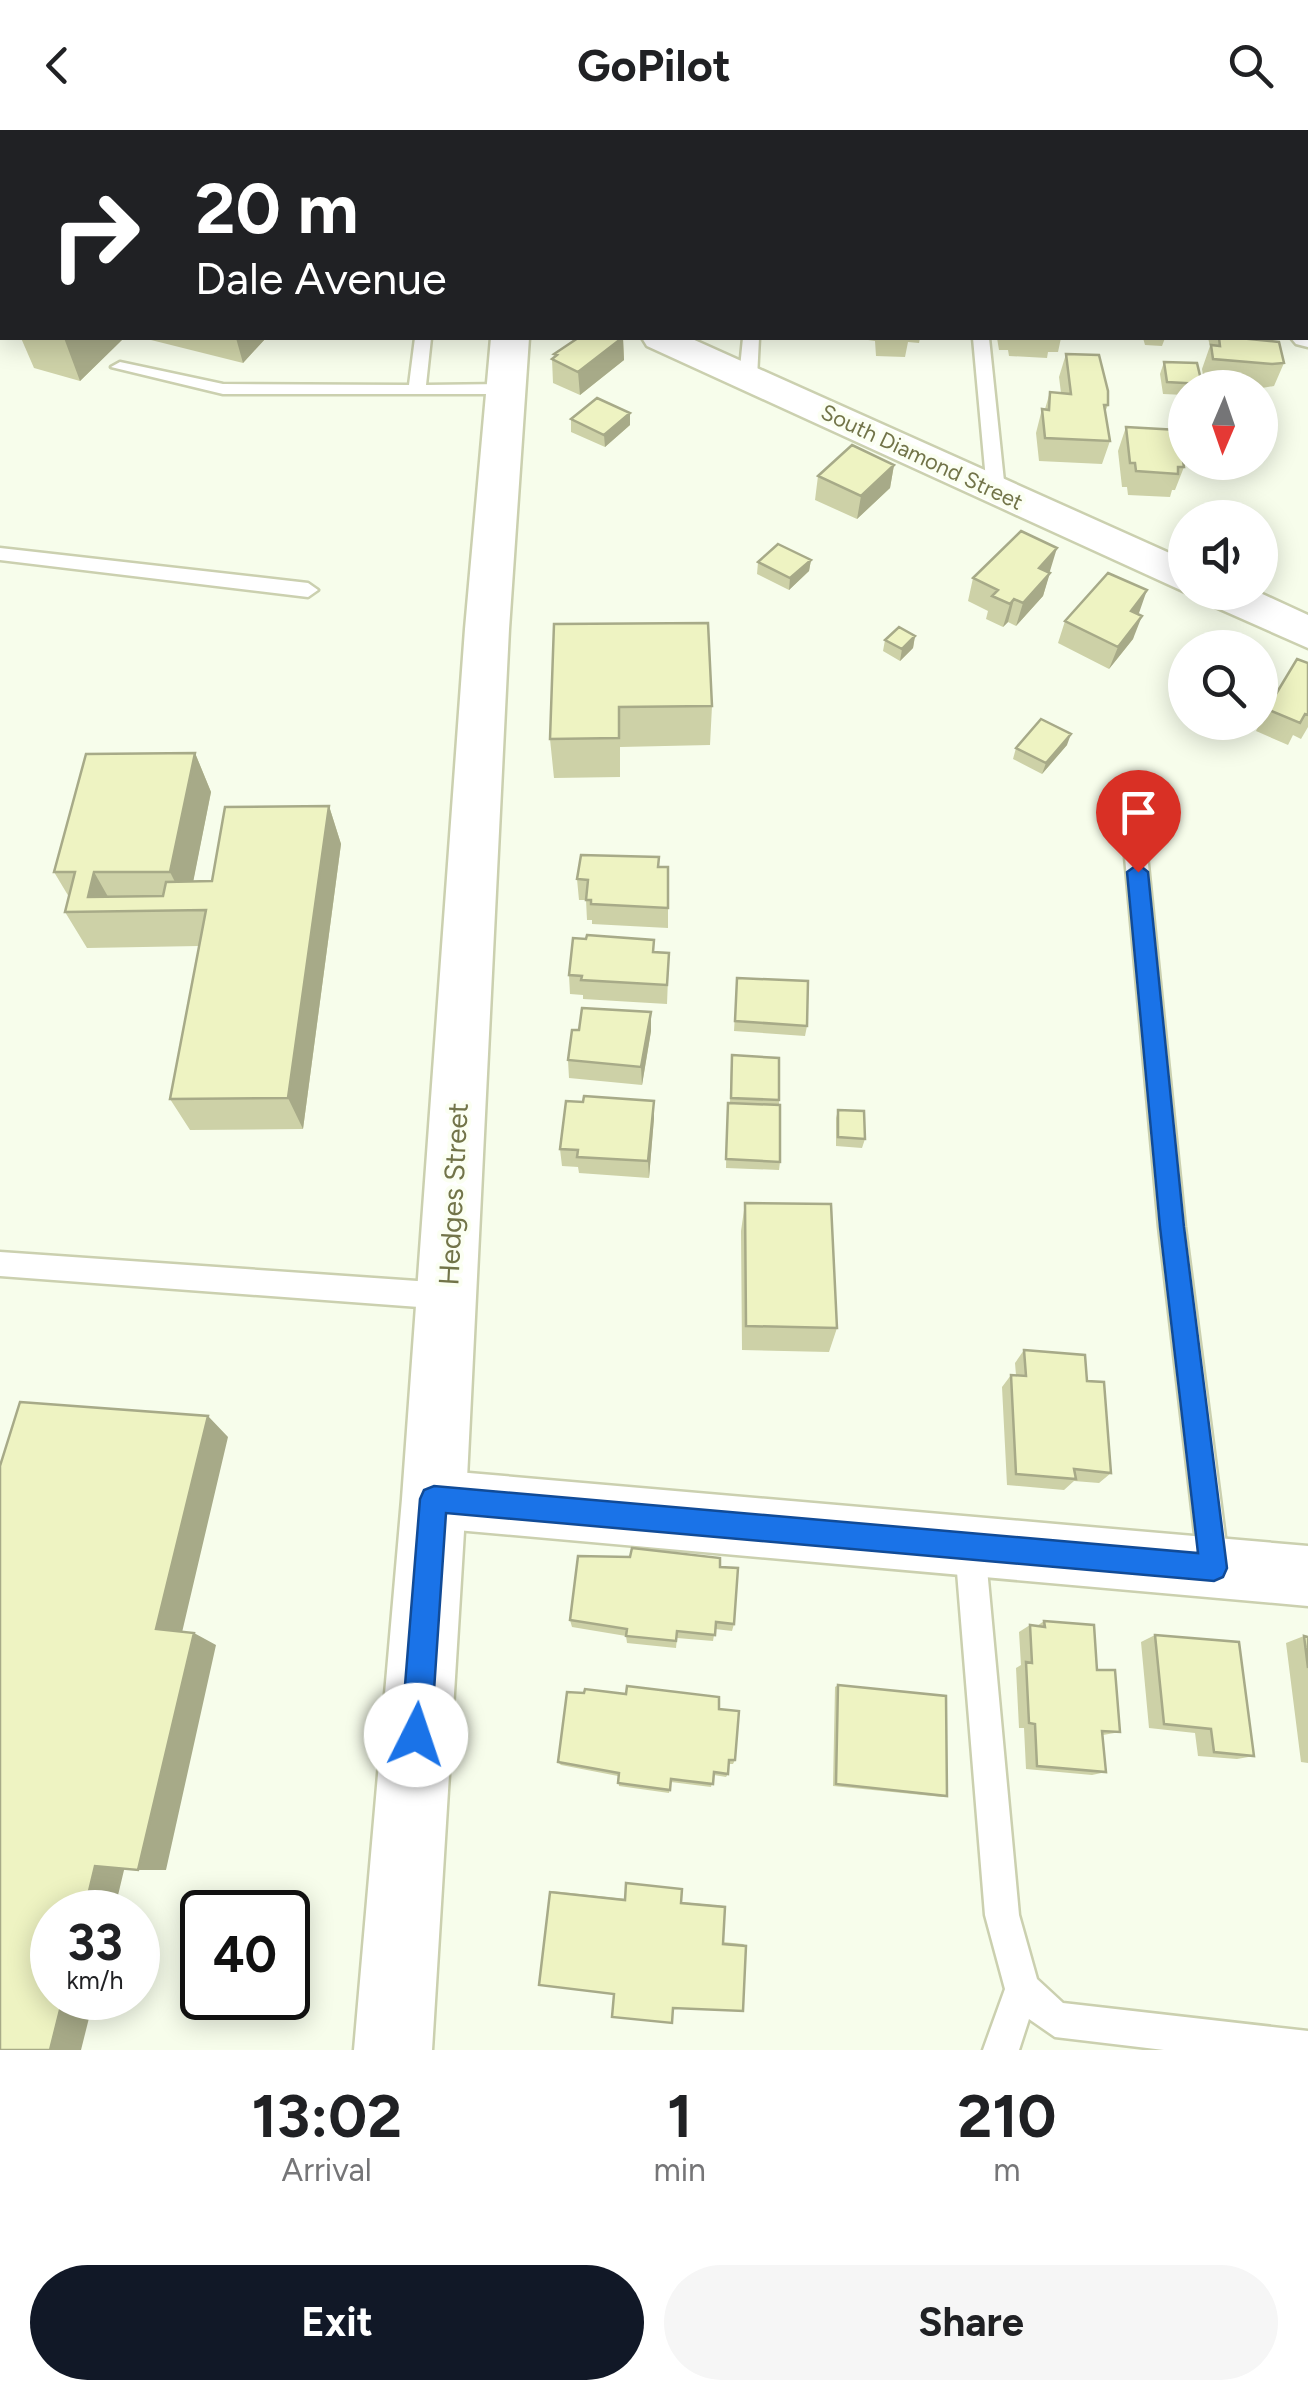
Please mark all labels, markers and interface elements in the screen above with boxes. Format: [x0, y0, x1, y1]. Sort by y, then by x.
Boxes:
icon: back [30, 38, 85, 93]
text: GoPilot [577, 38, 731, 92]
icon: search [1223, 38, 1278, 93]
text: 20 m [195, 166, 359, 251]
icon: right [30, 170, 160, 300]
text: Dale Avenue [195, 251, 447, 305]
north arrow [1168, 370, 1278, 480]
map controls [1168, 370, 1278, 740]
street label: South Diamond Street [817, 398, 1027, 516]
button: sound [1168, 500, 1278, 610]
button: search [1168, 630, 1278, 740]
pin [1096, 770, 1181, 873]
icon: arrive [1111, 785, 1166, 840]
street label: Hedges Street [431, 1102, 475, 1286]
position arrow [364, 1683, 468, 1787]
speed limit sign: 40 [180, 1890, 310, 2020]
text: 33 [67, 1912, 123, 1973]
text: km/h [66, 1965, 124, 1995]
text: 13:02 [252, 2080, 402, 2152]
text: 1 [667, 2080, 692, 2152]
text: 210 [957, 2080, 1056, 2152]
text: Arrival [282, 2151, 372, 2189]
text: min [653, 2151, 706, 2189]
text: m [993, 2151, 1021, 2189]
button: Exit [30, 2265, 644, 2380]
button: Share [664, 2265, 1278, 2380]

